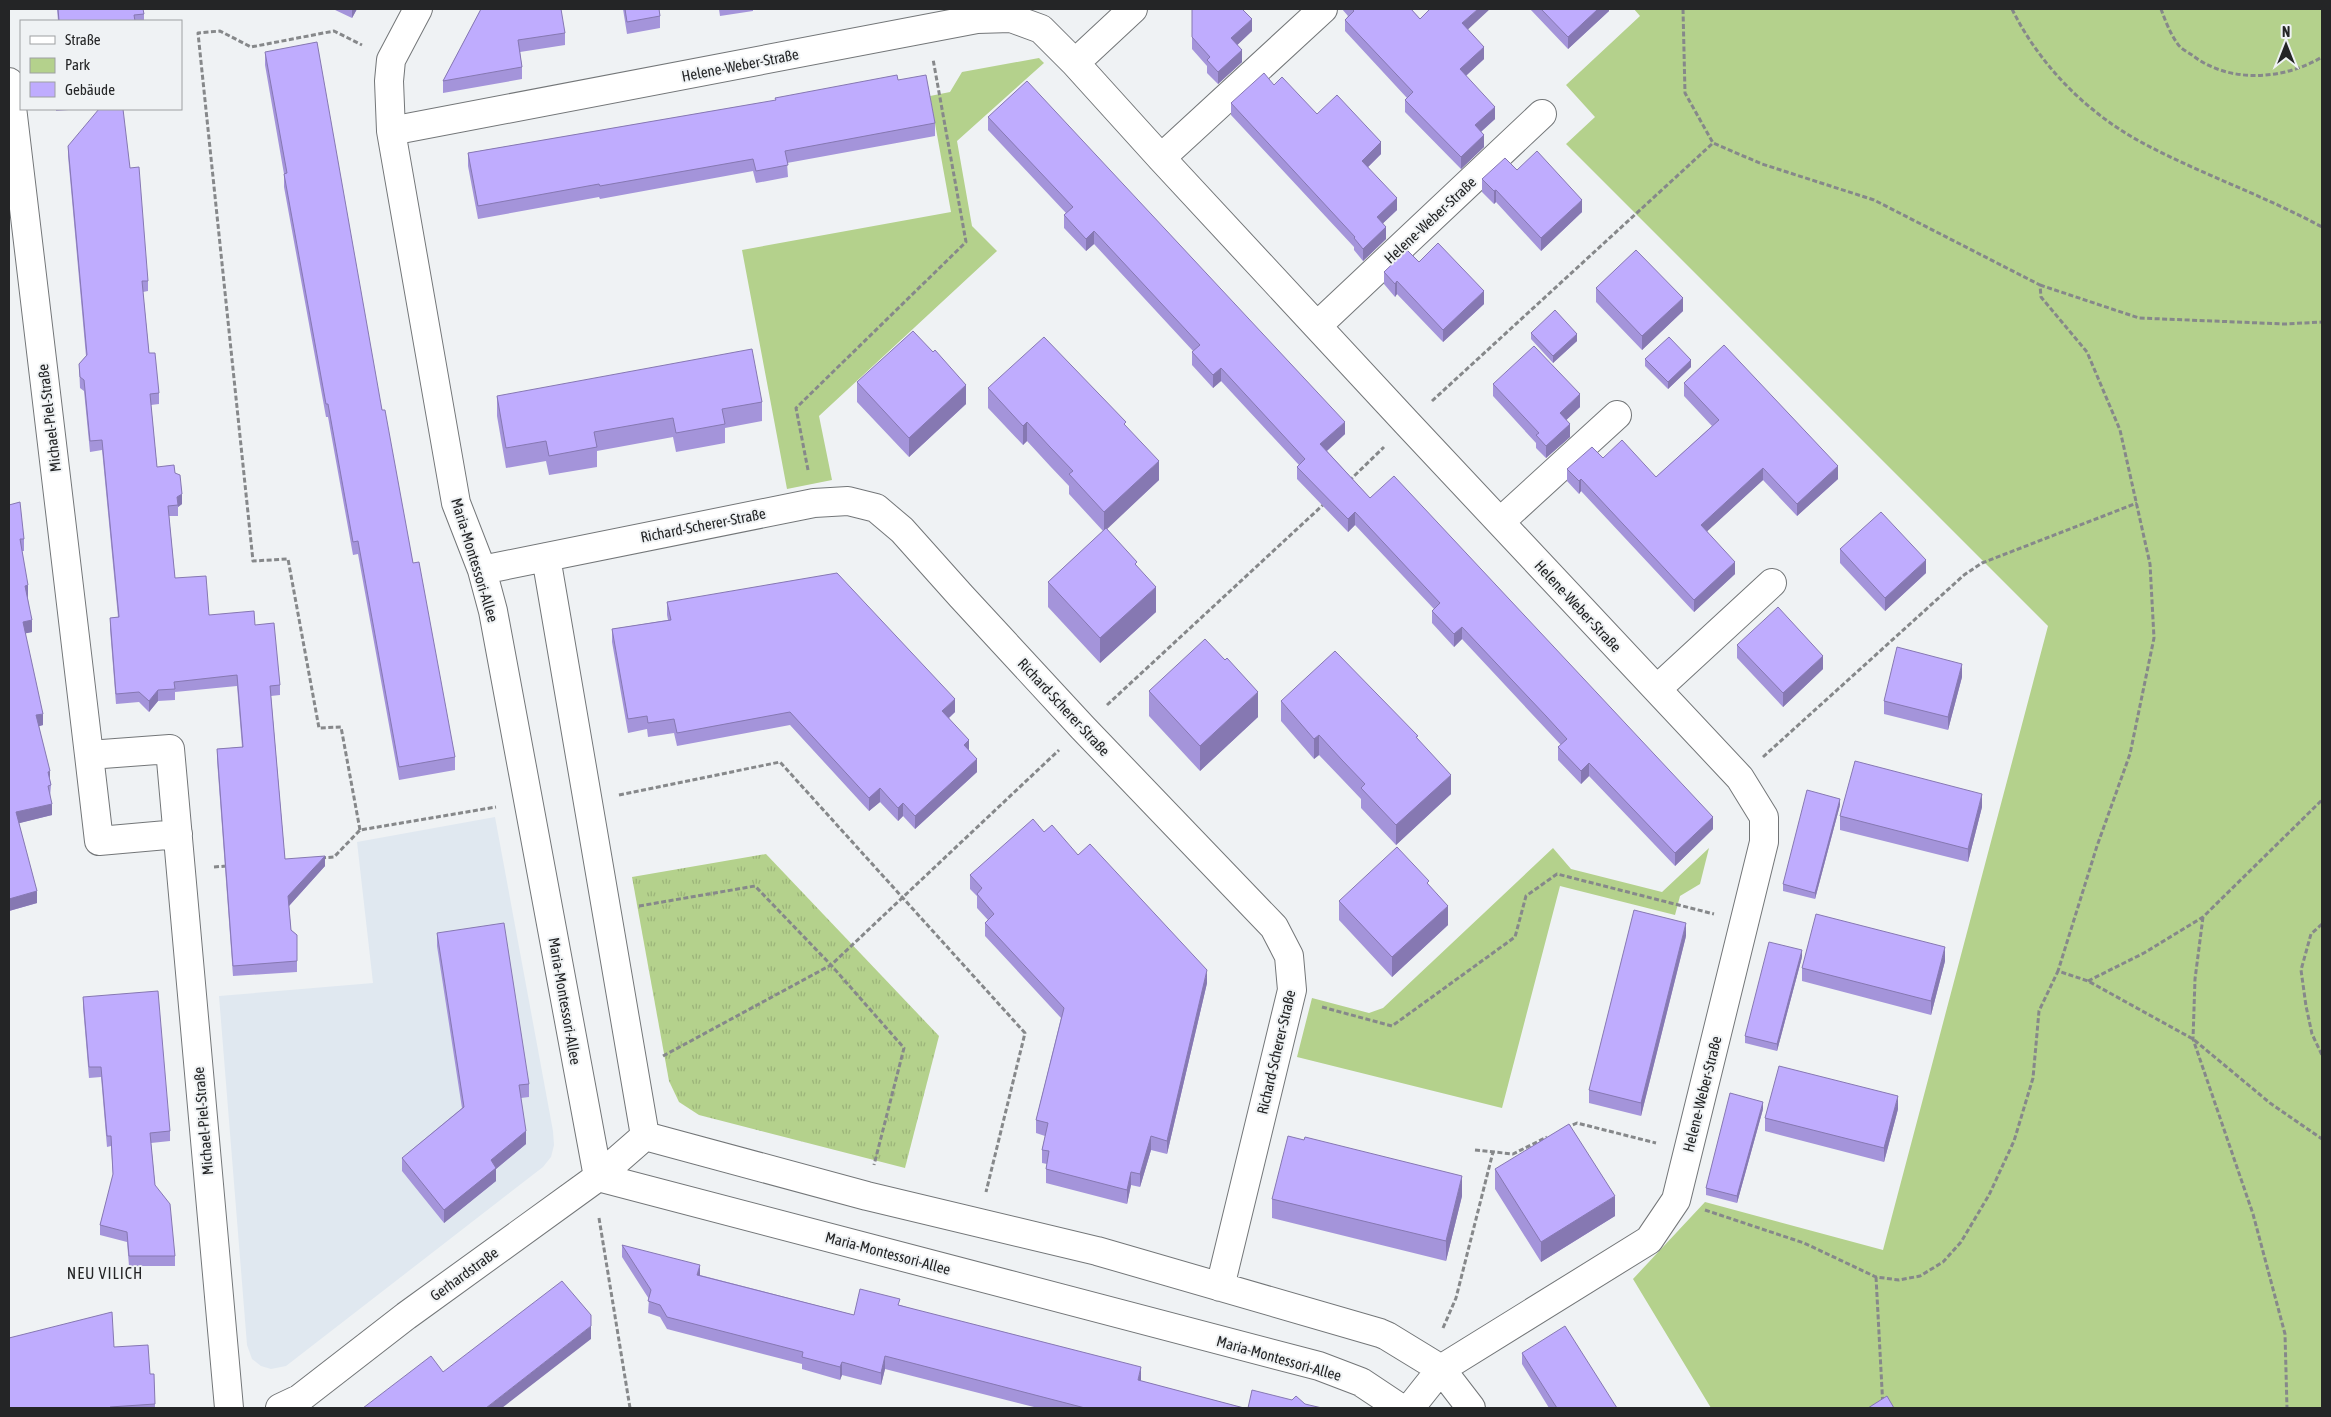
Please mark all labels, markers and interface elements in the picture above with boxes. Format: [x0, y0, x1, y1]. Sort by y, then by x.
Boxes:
legend [20, 20, 182, 110]
north arrow [2261, 20, 2311, 70]
text: N [2282, 24, 2290, 40]
text: Straße [65, 31, 101, 48]
street label: Helene-Weber-Straße [680, 45, 800, 85]
text: Park [65, 56, 90, 73]
text: Gebäude [65, 81, 115, 98]
street label: Helene-Weber-Straße [1381, 173, 1479, 267]
street label: Michael-Piel-Straße [34, 363, 64, 473]
street label: Maria-Montessori-Allee [448, 496, 502, 624]
street label: Richard-Scherer-Straße [639, 505, 767, 545]
street label: Helene-Weber-Straße [1531, 557, 1625, 655]
street label: Richard-Scherer-Straße [1014, 655, 1114, 759]
street label: Maria-Montessori-Allee [545, 936, 585, 1066]
street label: Richard-Scherer-Straße [1253, 988, 1299, 1116]
street label: Helene-Weber-Straße [1679, 1034, 1725, 1154]
street label: Michael-Piel-Straße [190, 1066, 216, 1176]
street label: Maria-Montessori-Allee [824, 1228, 953, 1278]
street label: Gerhardstraße [427, 1244, 501, 1304]
district label: NEU VILICH [67, 1264, 143, 1282]
street label: Maria-Montessori-Allee [1215, 1332, 1343, 1384]

